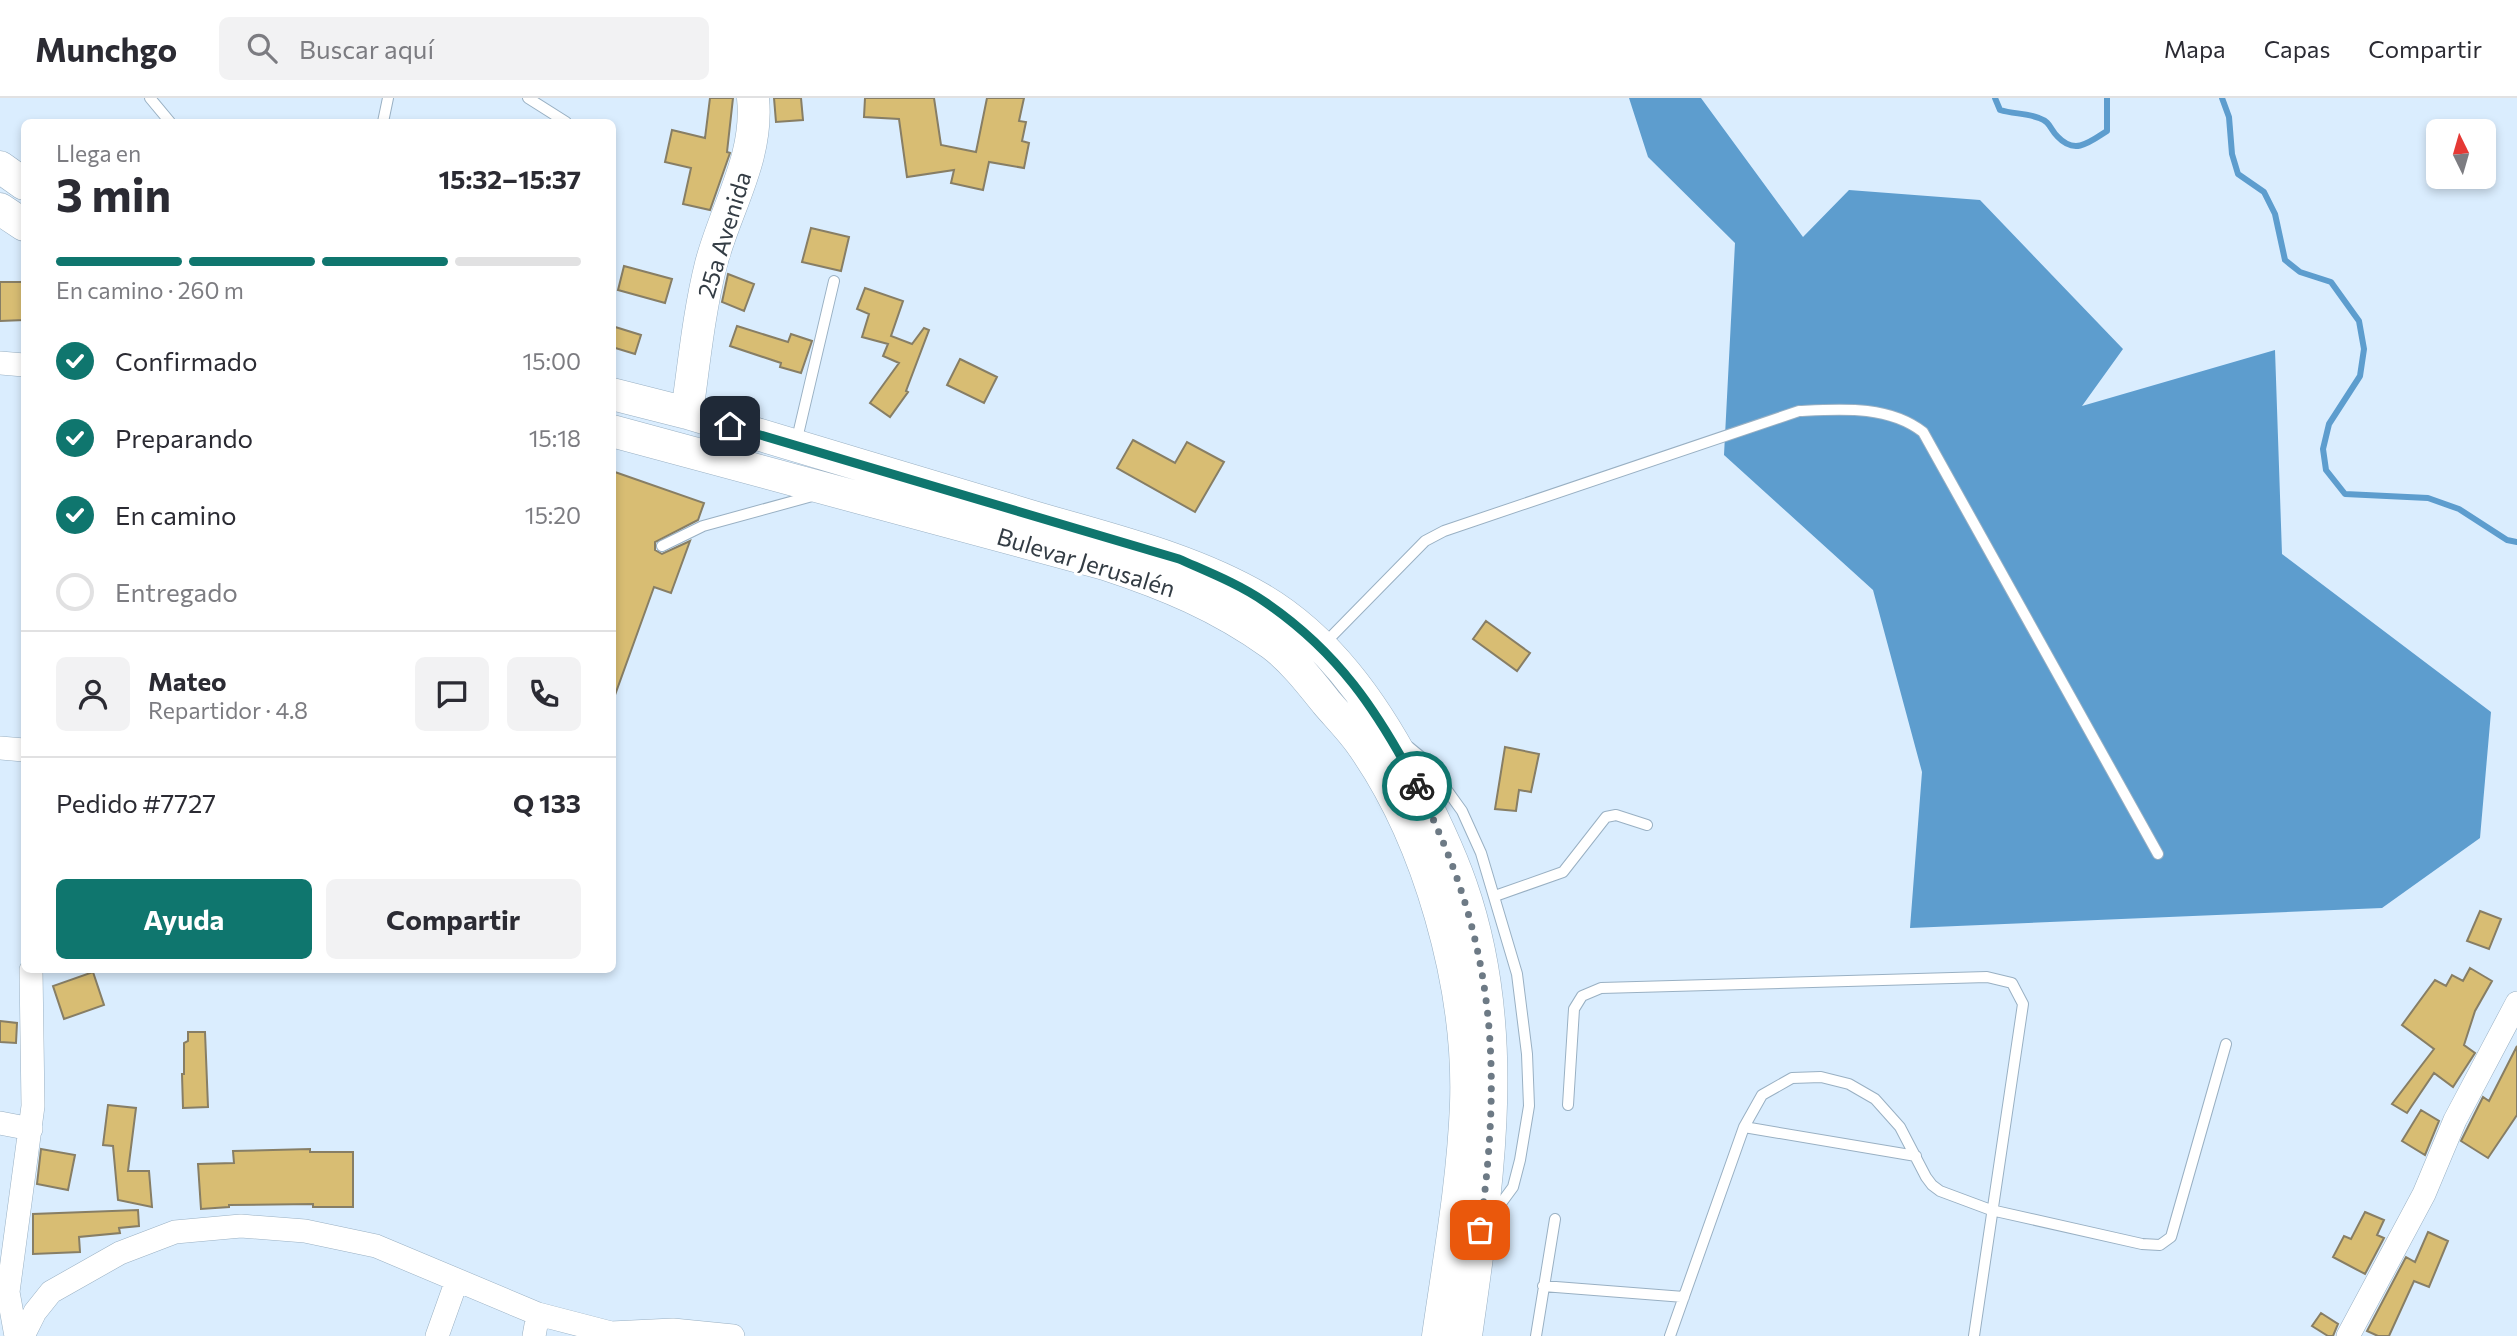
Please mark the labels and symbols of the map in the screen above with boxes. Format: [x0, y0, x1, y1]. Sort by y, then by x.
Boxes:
north arrow [2426, 119, 2496, 189]
street label: 25a Avenida [691, 168, 757, 301]
pin [700, 396, 760, 456]
street label: Bulevar Jerusalén [994, 521, 1179, 602]
courier [1382, 751, 1452, 821]
pin [1450, 1200, 1510, 1260]

